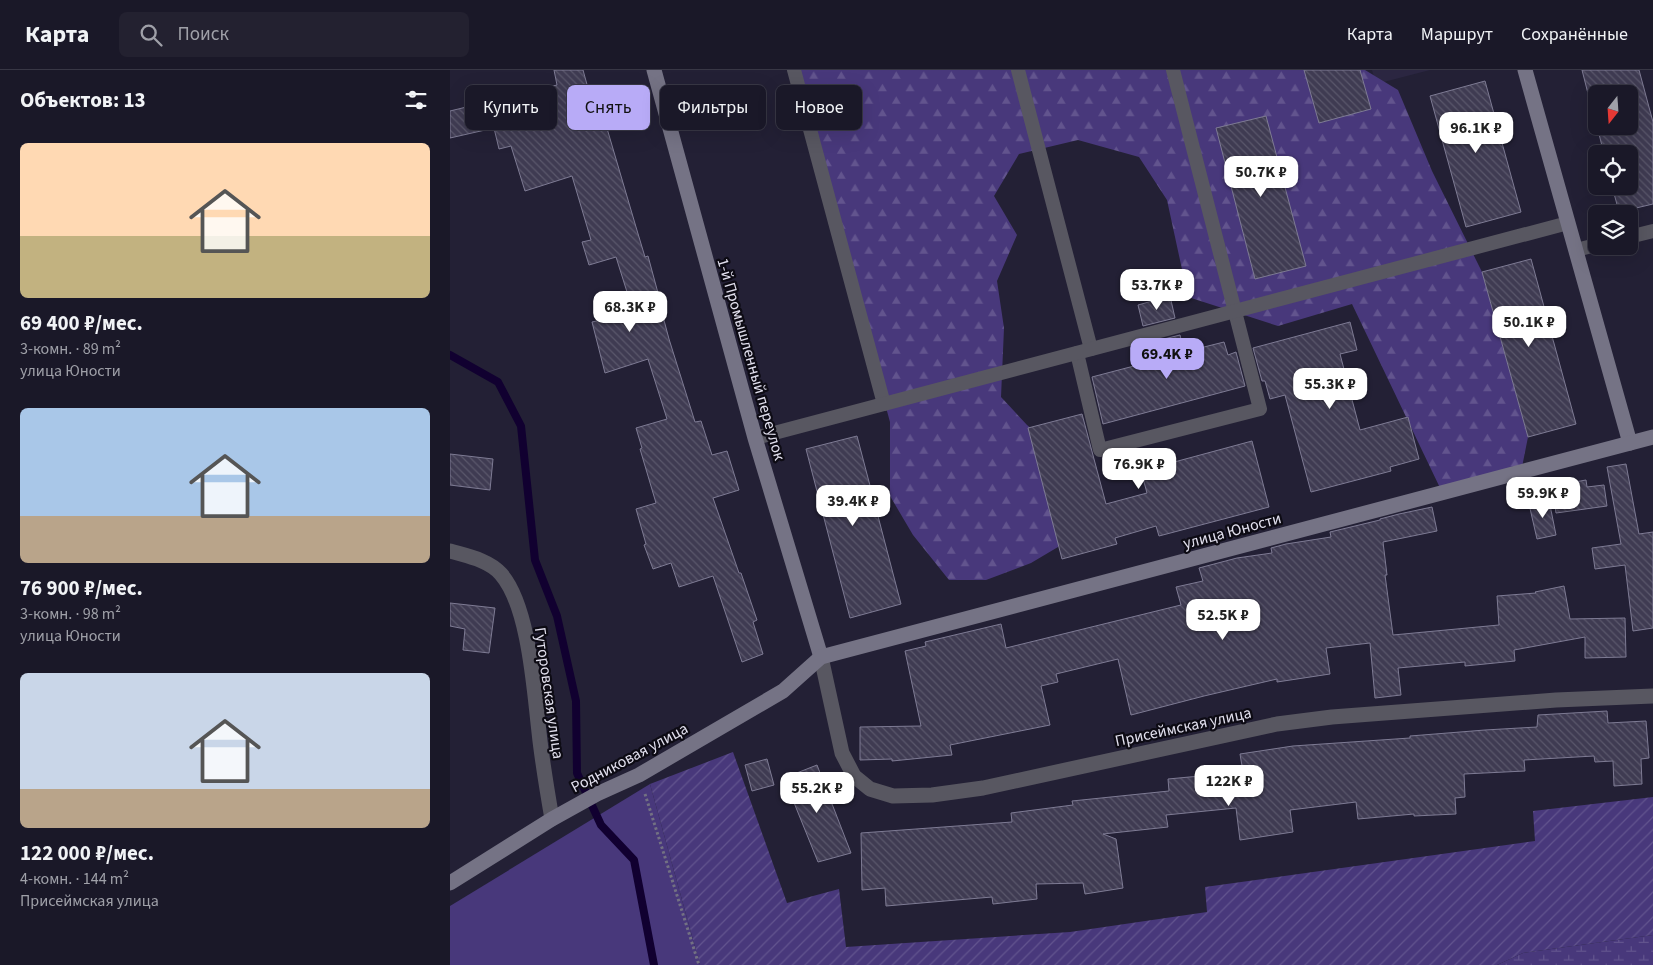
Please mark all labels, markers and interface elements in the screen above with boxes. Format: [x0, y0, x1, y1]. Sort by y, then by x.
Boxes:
search box [119, 12, 469, 57]
text: Карта [25, 17, 89, 52]
icon: search [137, 21, 165, 49]
text: Поиск [177, 21, 229, 48]
text: Карта [1347, 22, 1393, 47]
text: Маршрут [1421, 22, 1493, 47]
text: Сохранённые [1521, 22, 1628, 47]
text: Объектов: 13 [20, 85, 146, 115]
chip: Купить [465, 85, 557, 130]
chip: Снять [567, 85, 650, 130]
chip: Фильтры [660, 85, 766, 130]
chip: Новое [776, 85, 862, 130]
north arrow [1588, 85, 1638, 135]
map controls [1588, 85, 1638, 255]
icon: filters [402, 86, 430, 114]
pin: 96.1K ₽ [1430, 112, 1522, 154]
text: 96.1K ₽ [1450, 117, 1502, 139]
button: locate [1588, 145, 1638, 195]
pin: 50.7K ₽ [1215, 156, 1307, 198]
text: 50.7K ₽ [1235, 161, 1287, 183]
icon: home [180, 176, 270, 266]
button: layers [1588, 205, 1638, 255]
street label: 1-й Промышленный переулок [712, 256, 791, 463]
pin: 53.7K ₽ [1111, 268, 1203, 311]
text: 53.7K ₽ [1131, 274, 1183, 296]
pin: 68.3K ₽ [584, 290, 676, 333]
text: 68.3K ₽ [604, 296, 656, 318]
pin: 50.1K ₽ [1483, 306, 1575, 348]
text: 69 400 ₽/мес. [20, 308, 143, 338]
text: 50.1K ₽ [1503, 311, 1555, 333]
text: 3-комн. · 89 m² [20, 338, 121, 360]
pin: 69.4K ₽ [1121, 338, 1213, 380]
text: 69.4K ₽ [1141, 343, 1193, 365]
text: улица Юности [20, 360, 121, 382]
pin: 55.3K ₽ [1284, 368, 1376, 410]
text: 55.3K ₽ [1304, 373, 1356, 395]
icon: home [180, 441, 270, 531]
pin: 76.9K ₽ [1093, 448, 1185, 490]
text: 76.9K ₽ [1113, 453, 1165, 475]
pin: 59.9K ₽ [1497, 476, 1589, 519]
text: 59.9K ₽ [1517, 482, 1569, 504]
pin: 39.4K ₽ [807, 484, 899, 527]
text: 39.4K ₽ [827, 490, 879, 512]
street label: улица Юности [1181, 507, 1284, 555]
text: 76 900 ₽/мес. [20, 573, 143, 603]
pin: 52.5K ₽ [1177, 598, 1269, 641]
text: 3-комн. · 98 m² [20, 603, 121, 625]
text: 52.5K ₽ [1197, 604, 1249, 626]
text: улица Юности [20, 625, 121, 647]
street label: Гуторовская улица [529, 626, 569, 760]
street label: Присеймская улица [1113, 702, 1253, 752]
icon: home [180, 706, 270, 796]
street label: Родниковая улица [567, 718, 692, 798]
pin: 122K ₽ [1188, 764, 1270, 807]
text: 122K ₽ [1206, 770, 1252, 792]
pin: 55.2K ₽ [771, 772, 863, 814]
text: 55.2K ₽ [791, 777, 843, 799]
text: 122 000 ₽/мес. [20, 838, 154, 868]
text: 4-комн. · 144 m² [20, 868, 129, 890]
text: Присеймская улица [20, 890, 159, 912]

